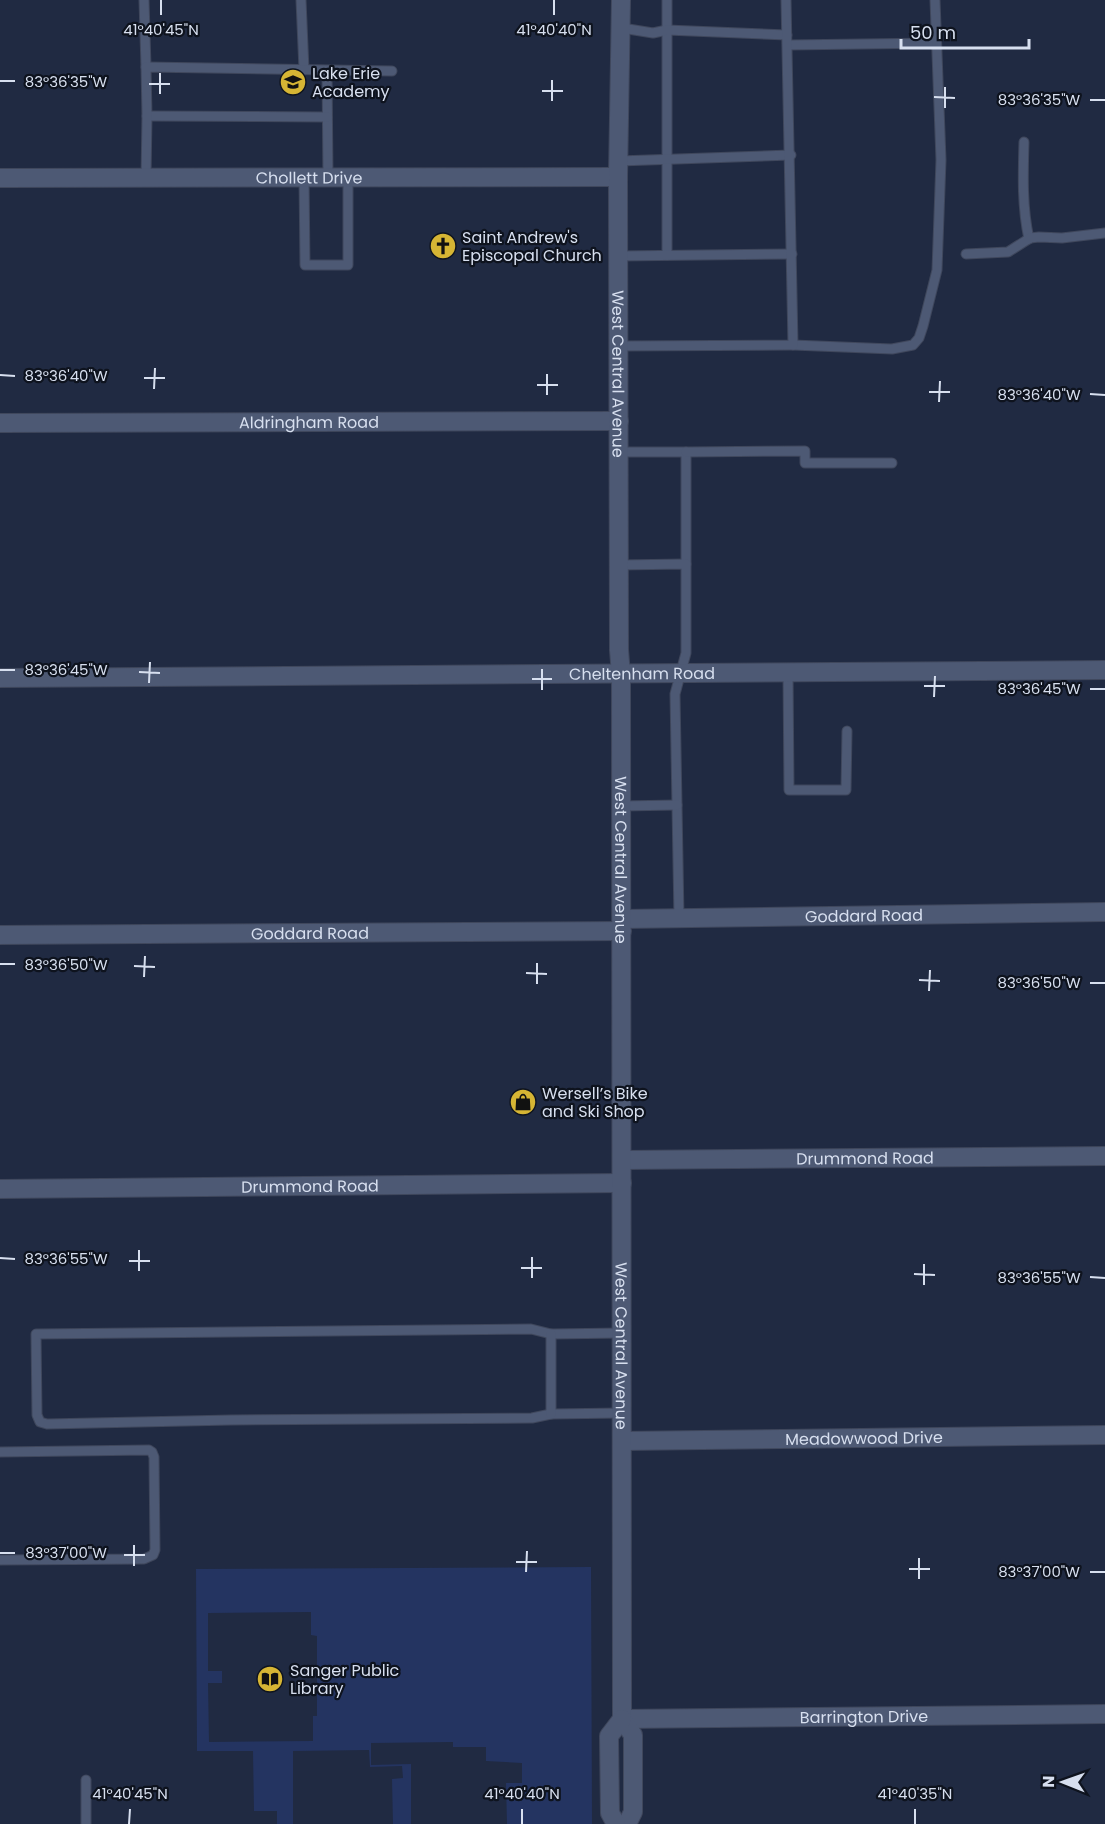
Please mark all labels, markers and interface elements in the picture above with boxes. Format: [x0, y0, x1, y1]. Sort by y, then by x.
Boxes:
scale bar [901, 12, 1028, 50]
text: 41°40'45"N [123, 19, 199, 40]
text: 41°40'40"N [516, 19, 592, 40]
text: 50 m [910, 20, 956, 45]
place label: Lake Erie Academy [312, 62, 390, 103]
school or university icon: Lake Erie Academy [278, 67, 308, 97]
text: 83°36'35"W [25, 71, 108, 92]
text: 83°36'35"W [998, 89, 1081, 110]
street label: Chollett Drive [256, 166, 362, 190]
place label: Saint Andrew's Episcopal Church [462, 226, 602, 267]
church icon: Saint Andrew's Episcopal Church [428, 231, 458, 261]
street label: West Central Avenue [606, 290, 630, 458]
text: 83°36'40"W [24, 365, 108, 386]
text: 83°36'40"W [997, 384, 1081, 405]
street label: Aldringham Road [239, 411, 379, 434]
text: 83°36'45"W [24, 659, 108, 680]
street label: Cheltenham Road [569, 662, 715, 686]
text: 83°36'45"W [997, 678, 1081, 699]
street label: West Central Avenue [609, 776, 632, 944]
street label: Goddard Road [805, 904, 923, 928]
street label: Goddard Road [251, 922, 369, 945]
text: 83°36'50"W [24, 954, 108, 975]
text: 83°36'50"W [997, 972, 1081, 993]
place label: Wersell’s Bike and Ski Shop [542, 1082, 648, 1123]
shop icon: Wersell’s Bike and Ski Shop [508, 1087, 538, 1117]
street label: Drummond Road [796, 1146, 934, 1171]
street label: Drummond Road [241, 1174, 379, 1199]
text: 83°36'55"W [24, 1248, 108, 1269]
street label: West Central Avenue [610, 1262, 633, 1430]
text: 83°36'55"W [997, 1267, 1081, 1288]
street label: Meadowwood Drive [785, 1426, 943, 1451]
text: 83°37'00"W [25, 1542, 107, 1563]
text: 83°37'00"W [998, 1561, 1080, 1582]
place label: Sanger Public Library [290, 1659, 400, 1700]
library icon: Sanger Public Library [255, 1664, 285, 1694]
street label: Barrington Drive [800, 1705, 928, 1729]
north arrow [1033, 1752, 1093, 1812]
text: N [1037, 1776, 1060, 1788]
text: 41°40'45"N [92, 1783, 168, 1804]
text: 41°40'40"N [484, 1783, 560, 1804]
text: 41°40'35"N [878, 1783, 952, 1804]

